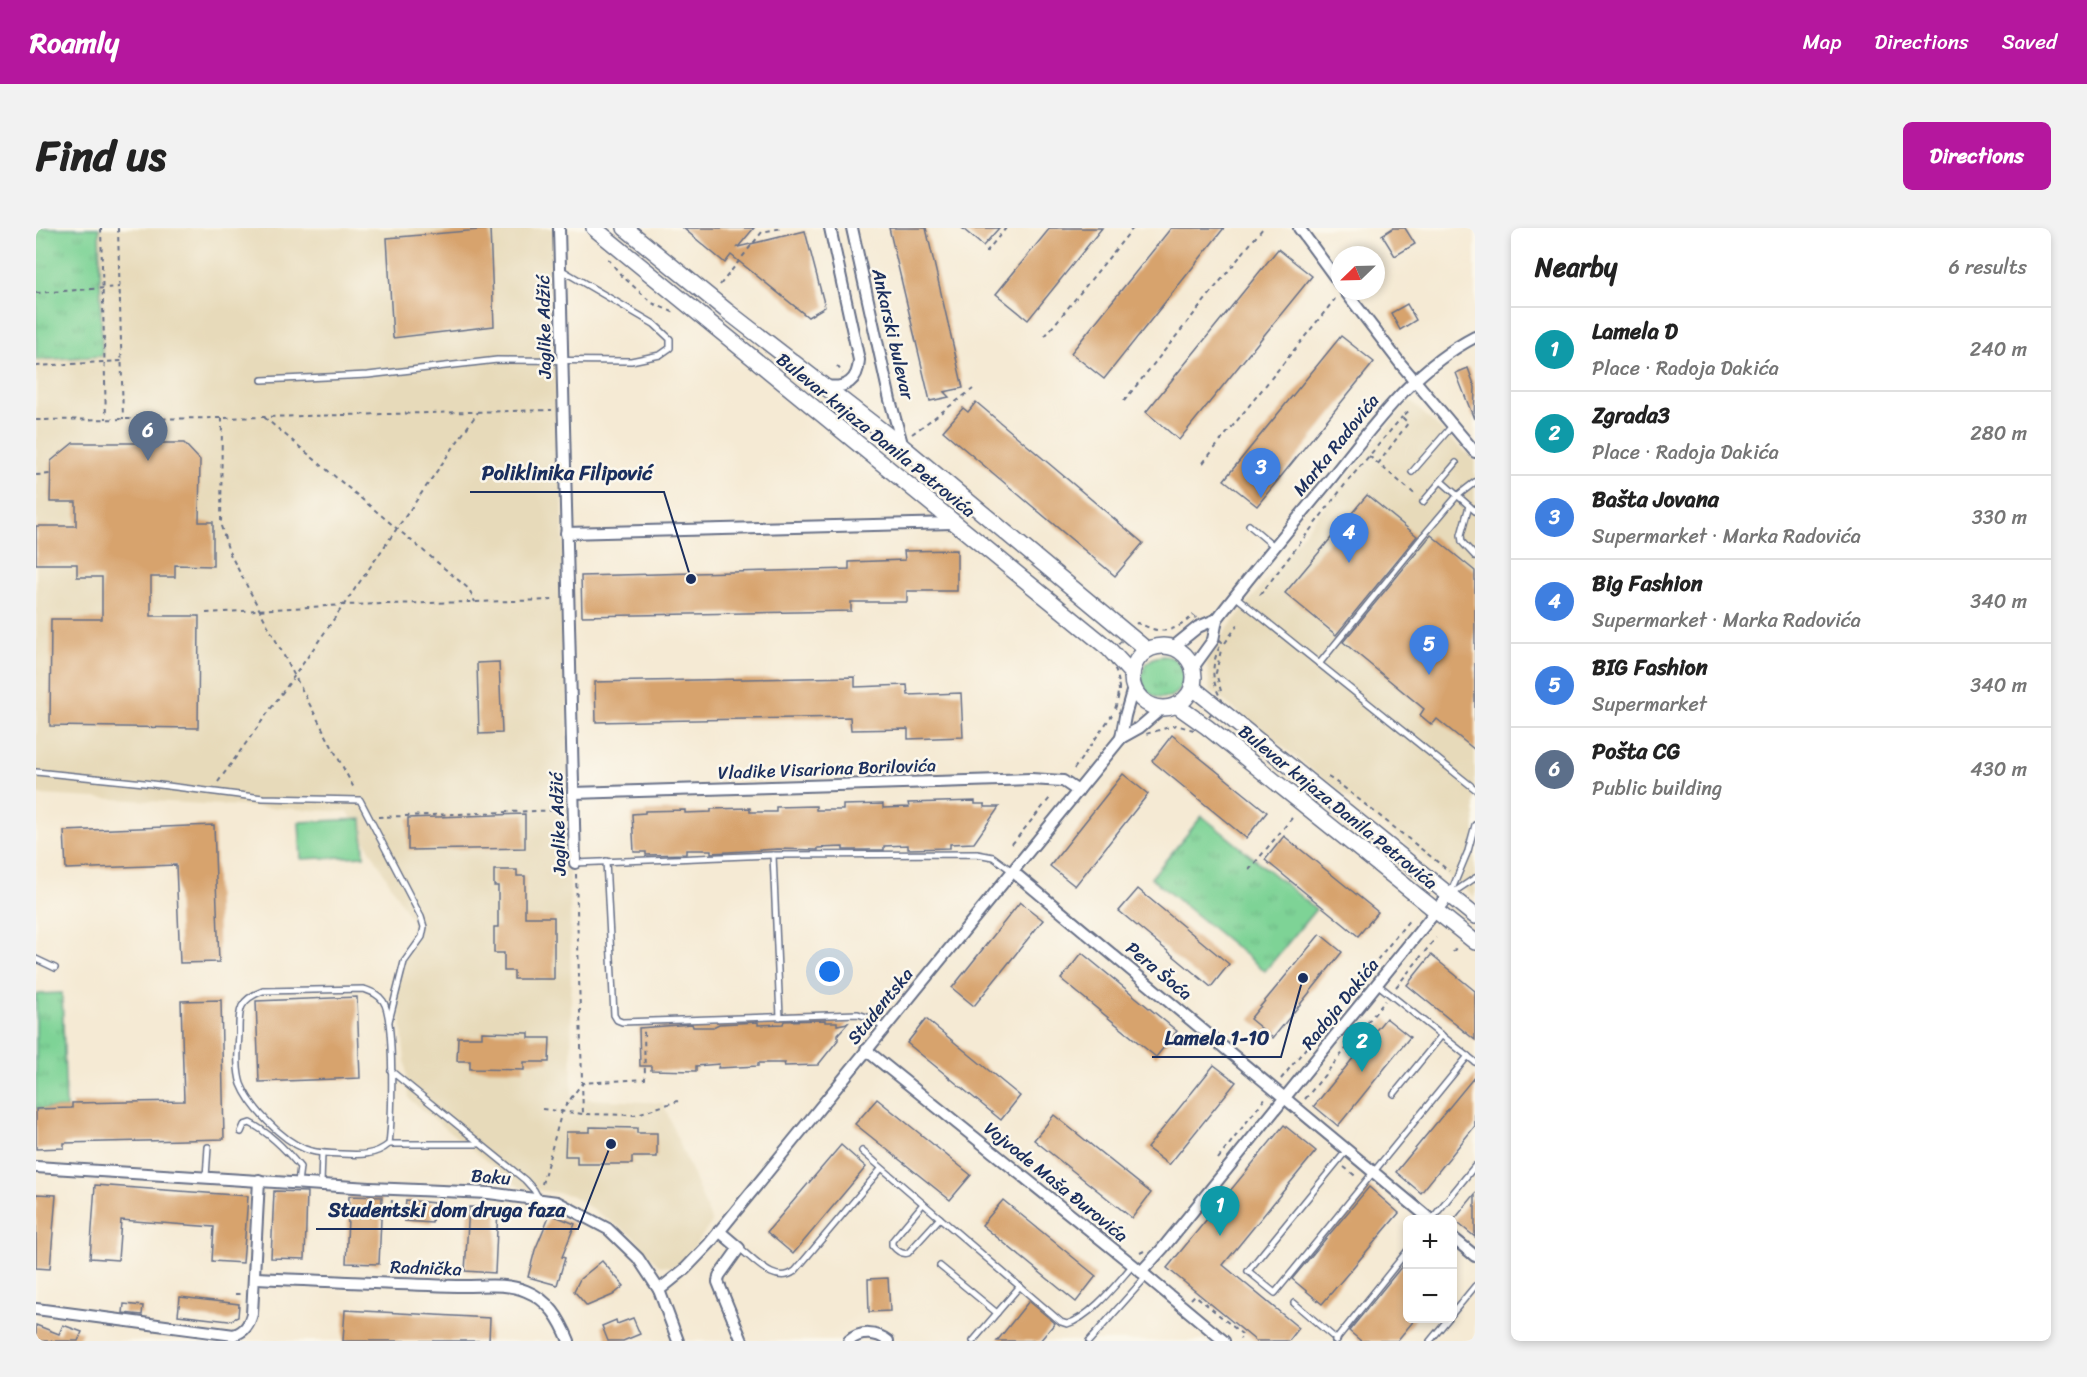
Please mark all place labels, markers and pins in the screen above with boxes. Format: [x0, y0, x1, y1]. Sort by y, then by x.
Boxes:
pin: 6 [128, 412, 168, 461]
pin: 3 [1242, 448, 1280, 498]
callout: Poliklinika Filipović [470, 454, 664, 492]
pin: 4 [1330, 514, 1368, 563]
pin: 5 [1410, 626, 1448, 675]
callout: Lamela 1-10 [1152, 1019, 1281, 1057]
pin: 2 [1342, 1022, 1382, 1072]
pin: 1 [1200, 1186, 1240, 1236]
callout: Studentski dom druga faza [316, 1191, 578, 1229]

